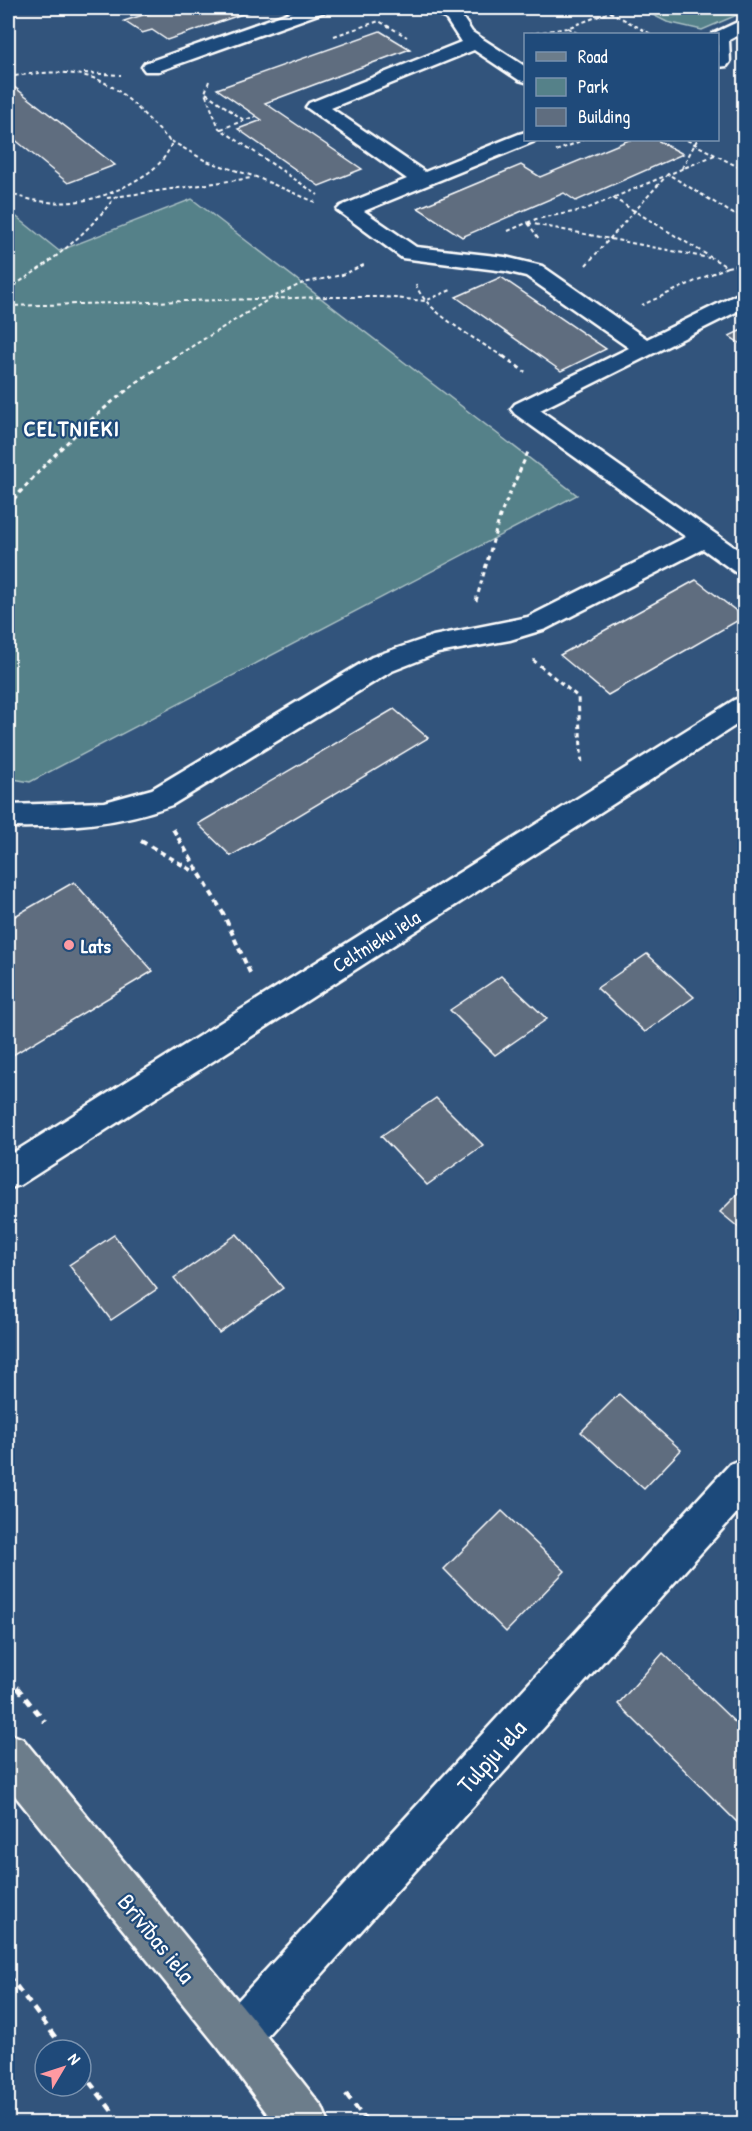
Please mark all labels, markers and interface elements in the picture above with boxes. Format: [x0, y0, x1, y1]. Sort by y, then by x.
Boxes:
legend [524, 33, 719, 141]
text: Road [578, 44, 608, 69]
text: Park [578, 74, 609, 99]
text: Building [578, 104, 630, 129]
district label: CELTNIEKI [23, 413, 121, 443]
street label: Celtnieku iela [327, 903, 425, 979]
place label: Lats [81, 932, 111, 959]
marker: Lats [62, 938, 76, 952]
street label: Tulpju iela [449, 1712, 533, 1800]
street label: Brīvības iela [111, 1887, 203, 1989]
north arrow [33, 2038, 93, 2098]
text: N [63, 2048, 86, 2069]

